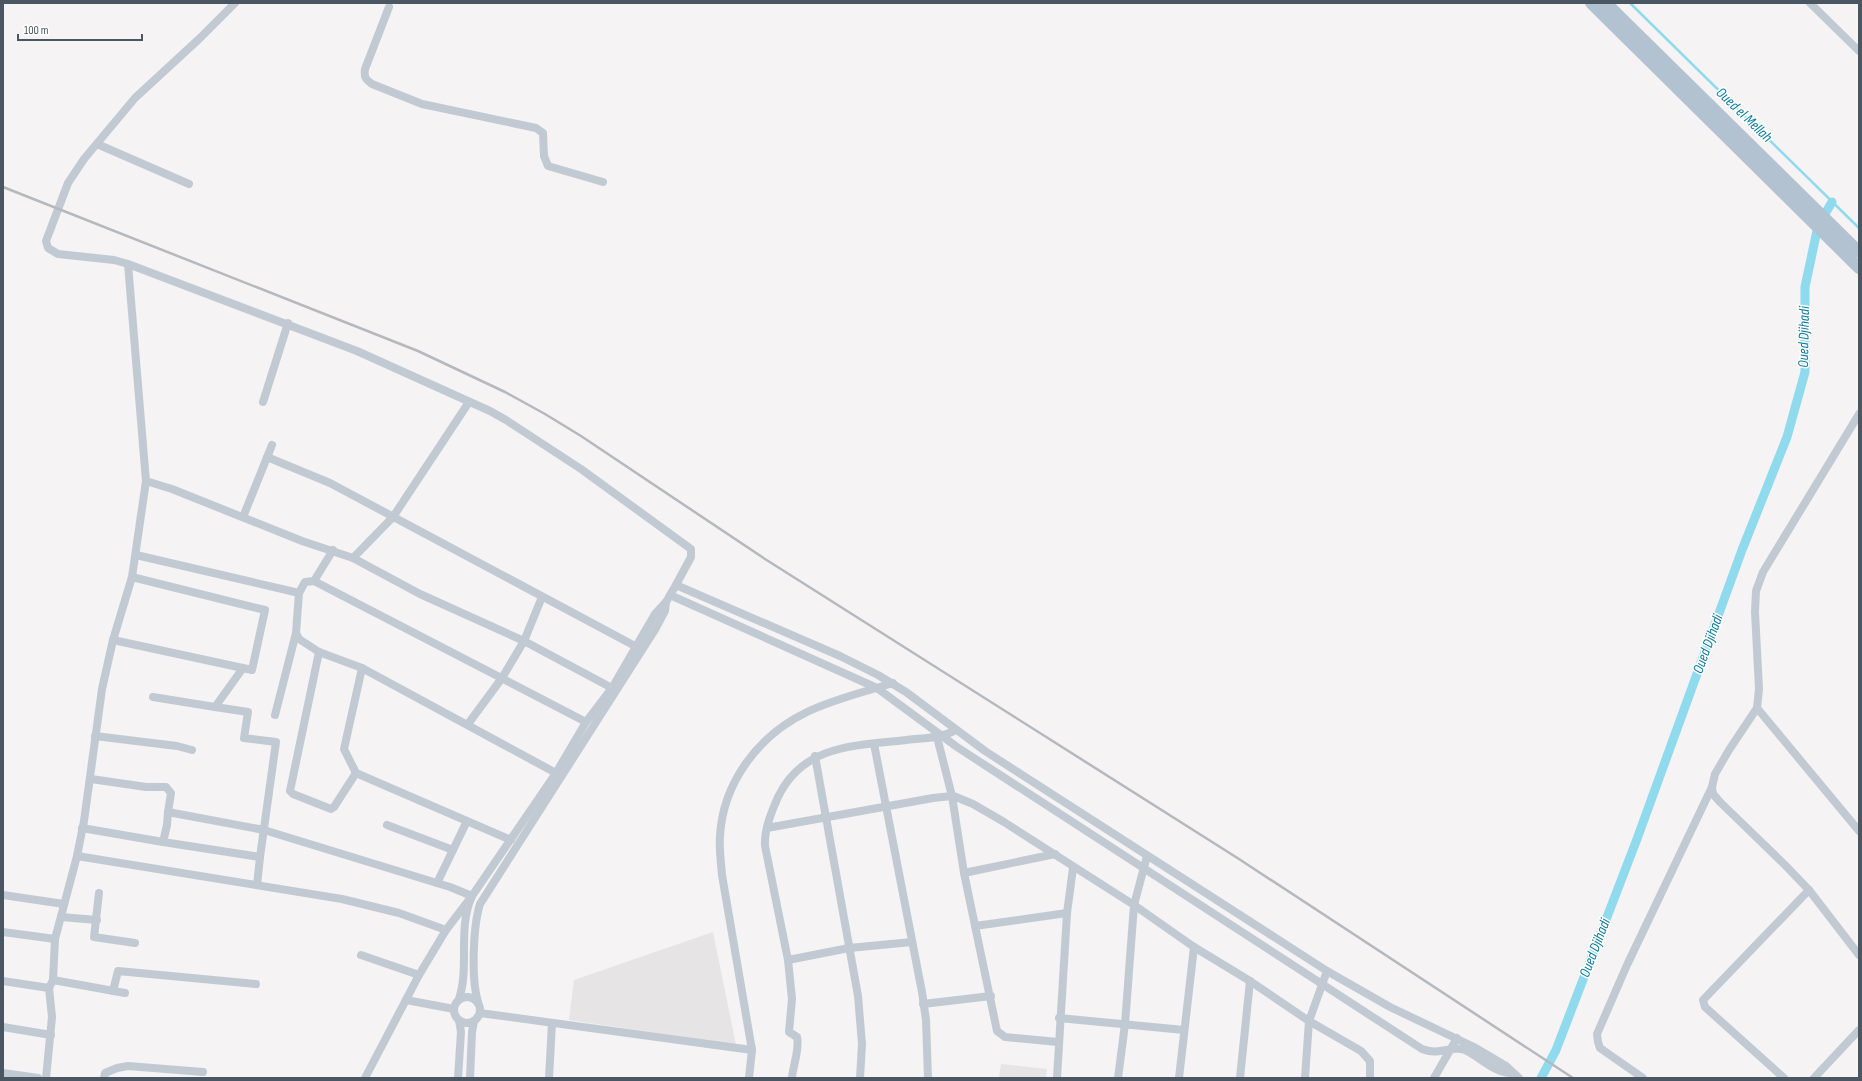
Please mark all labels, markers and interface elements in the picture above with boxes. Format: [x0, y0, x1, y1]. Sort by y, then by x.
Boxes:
scale bar [18, 16, 142, 42]
text: 100 m [24, 23, 49, 38]
water label: Oued el Mellah [1712, 83, 1776, 147]
water label: Oued Djihadi [1794, 305, 1814, 368]
water label: Oued Djihadi [1689, 611, 1728, 676]
water label: Oued Djihadi [1575, 915, 1615, 980]

